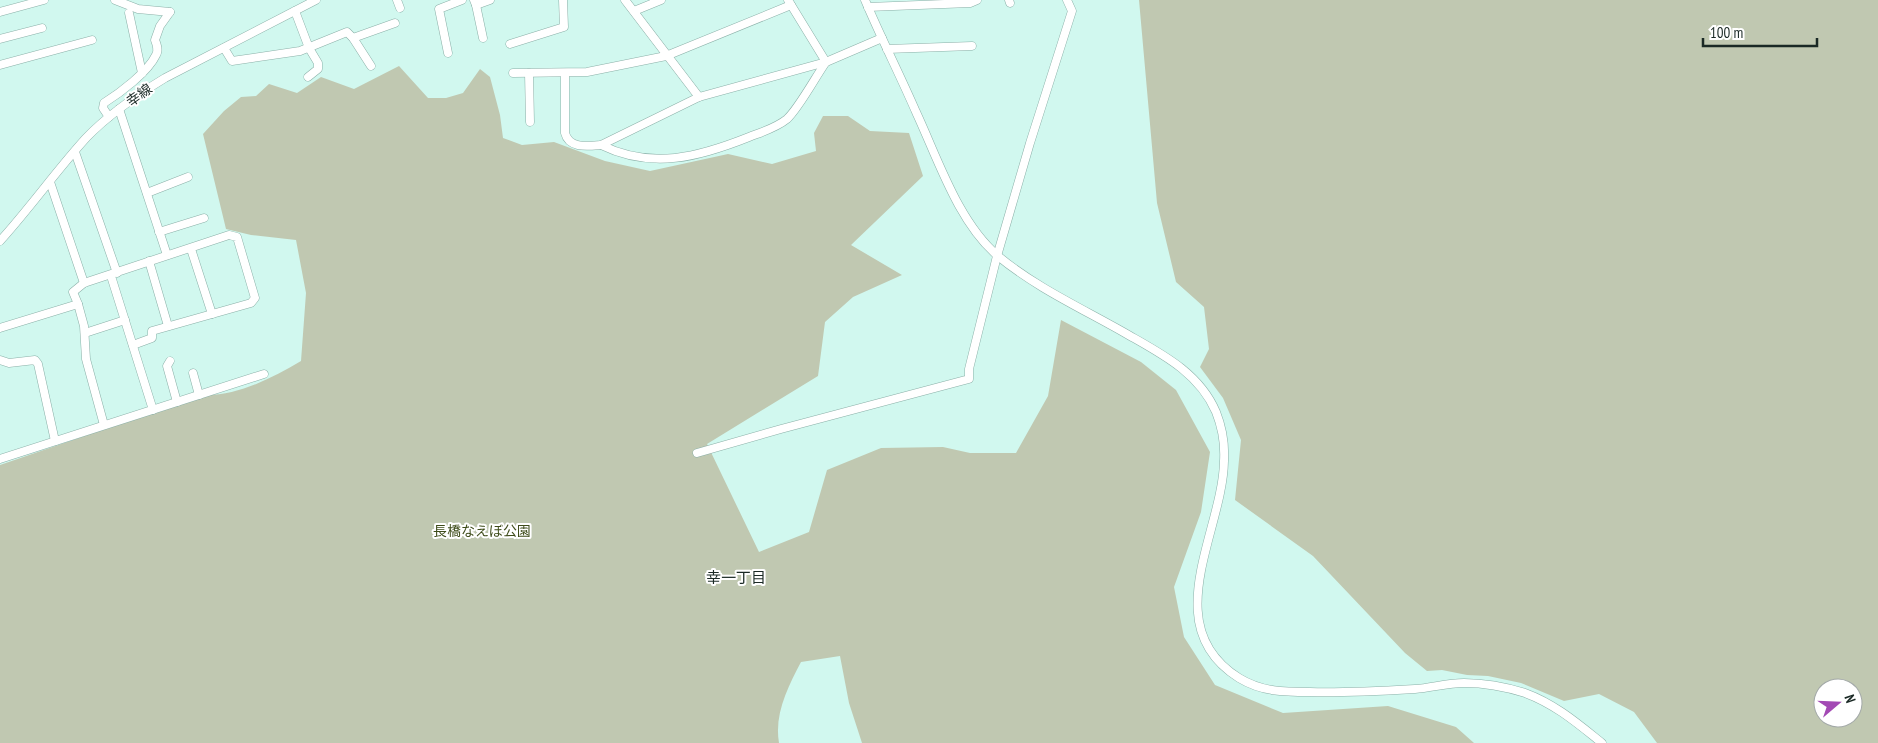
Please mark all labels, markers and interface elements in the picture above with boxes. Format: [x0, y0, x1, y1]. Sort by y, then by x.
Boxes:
scale bar [1703, 15, 1817, 47]
text: 100 m [1710, 23, 1743, 42]
street label: 幸線 [122, 80, 156, 110]
park label: 長橋なえぼ公園 [433, 522, 531, 540]
district label: 幸一丁目 [706, 568, 766, 587]
north arrow [1813, 678, 1863, 728]
text: N [1841, 692, 1860, 705]

